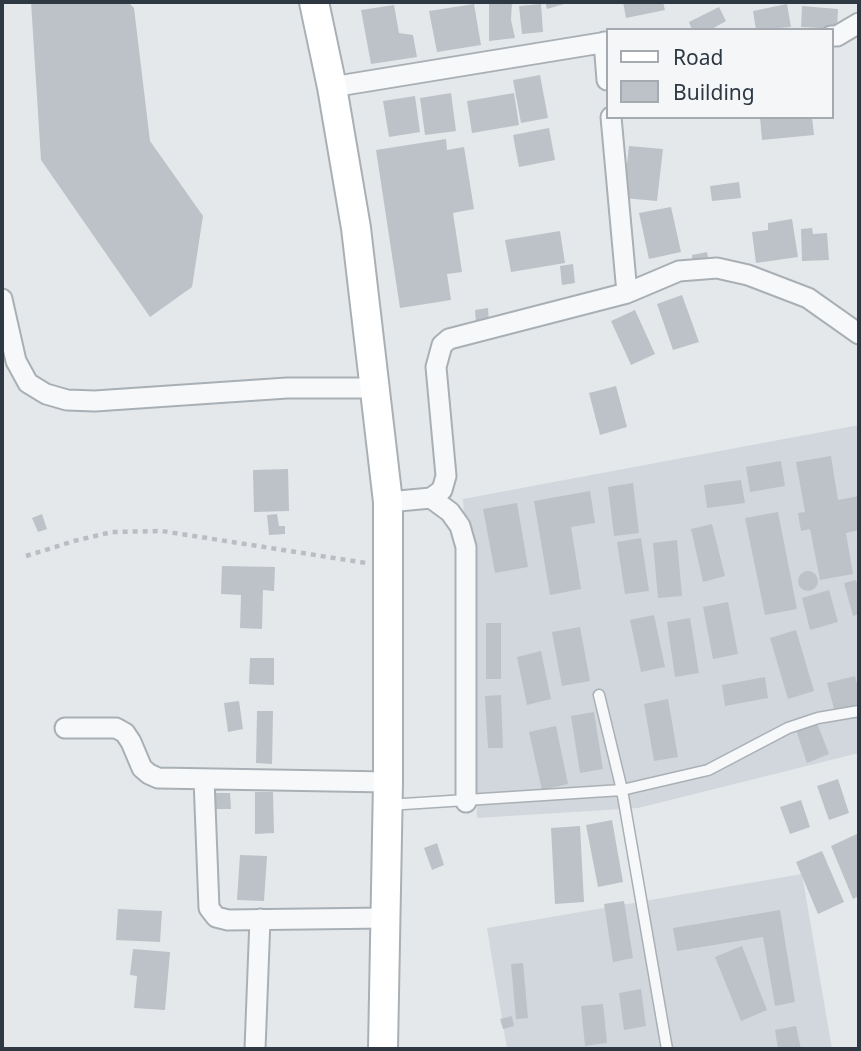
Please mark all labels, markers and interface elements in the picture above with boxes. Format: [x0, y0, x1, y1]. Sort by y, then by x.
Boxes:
legend [606, 28, 833, 119]
text: Road [673, 43, 723, 71]
text: Building [673, 78, 755, 106]

